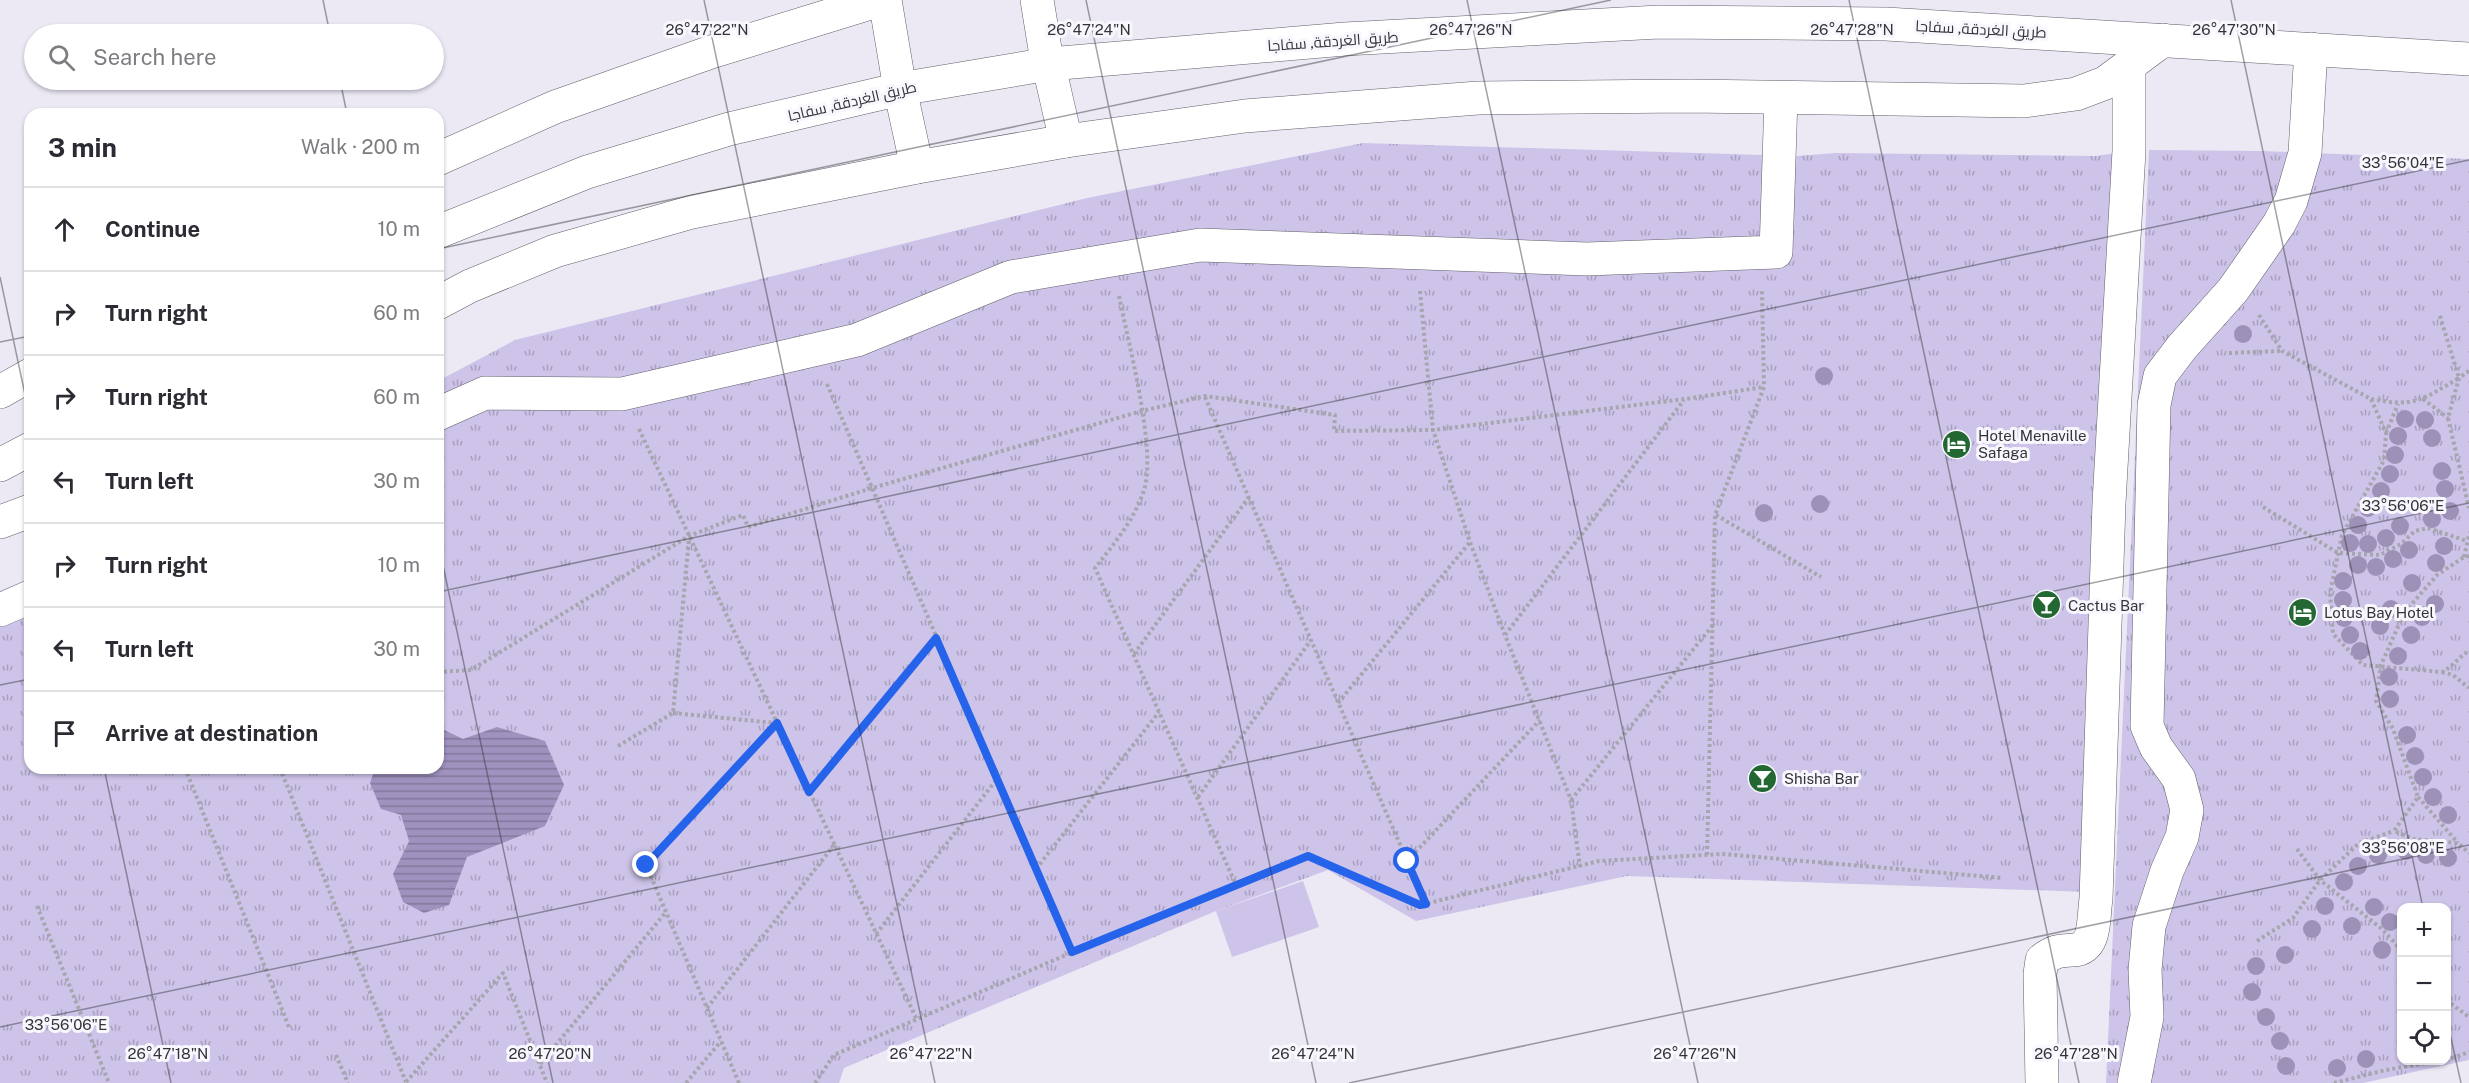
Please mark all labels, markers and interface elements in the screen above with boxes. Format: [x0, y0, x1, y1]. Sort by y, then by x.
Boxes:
street label: طريق الغردقة, سفاجا [1915, 17, 2047, 43]
text: 26°47'22"N [666, 21, 748, 38]
text: 26°47'24"N [1047, 21, 1131, 38]
text: 26°47'26"N [1429, 21, 1513, 38]
text: 26°47'28"N [1810, 21, 1894, 38]
text: 26°47'30"N [2192, 21, 2276, 38]
search box [24, 24, 444, 90]
street label: طريق الغردقة, سفاجا [1267, 28, 1399, 56]
icon: search [45, 41, 78, 74]
text: Search here [93, 44, 217, 70]
street label: طريق الغردقة, سفاجا [786, 78, 918, 126]
text: 3 min [48, 132, 117, 163]
text: Walk · 200 m [301, 135, 420, 159]
text: 33°56'04"E [2362, 154, 2444, 171]
icon: ahead [48, 213, 81, 246]
text: Continue [105, 216, 200, 242]
text: 10 m [377, 217, 420, 241]
icon: right [48, 297, 81, 330]
text: Turn right [105, 300, 208, 326]
text: 60 m [373, 301, 420, 325]
icon: right [48, 381, 81, 414]
text: Turn right [105, 384, 208, 410]
text: 60 m [373, 385, 420, 409]
place label: Hotel Menaville Safaga [1978, 427, 2087, 461]
hotel icon: Hotel Menaville Safaga [1941, 428, 1973, 460]
icon: left [48, 465, 81, 498]
text: Turn left [105, 468, 194, 494]
text: 30 m [373, 469, 420, 493]
text: 33°56'06"E [2362, 497, 2444, 514]
icon: right [48, 549, 81, 582]
text: Turn right [105, 552, 208, 578]
text: 10 m [377, 553, 420, 577]
bar icon: Cactus Bar [2031, 589, 2063, 621]
hotel icon: Lotus Bay Hotel [2287, 596, 2319, 628]
place label: Cactus Bar [2068, 597, 2144, 614]
place label: Lotus Bay Hotel [2324, 604, 2434, 621]
icon: left [48, 633, 81, 666]
text: Turn left [105, 636, 194, 662]
text: 30 m [373, 637, 420, 661]
icon: arrive [48, 717, 81, 750]
text: Arrive at destination [105, 720, 318, 746]
bar icon: Shisha Bar [1747, 762, 1779, 794]
place label: Shisha Bar [1784, 770, 1859, 787]
text: 33°56'08"E [2362, 839, 2444, 856]
route start [1393, 847, 1419, 873]
route end [632, 851, 658, 877]
map controls [2397, 903, 2451, 1065]
button: + [2397, 903, 2451, 957]
button: − [2397, 957, 2451, 1011]
button: locate [2397, 1011, 2451, 1065]
text: 33°56'06"E [25, 1016, 107, 1033]
text: 26°47'18"N [128, 1045, 208, 1062]
text: 26°47'20"N [508, 1045, 592, 1062]
text: 26°47'22"N [890, 1045, 972, 1062]
text: 26°47'24"N [1271, 1045, 1355, 1062]
text: 26°47'26"N [1653, 1045, 1737, 1062]
text: 26°47'28"N [2034, 1045, 2118, 1062]

